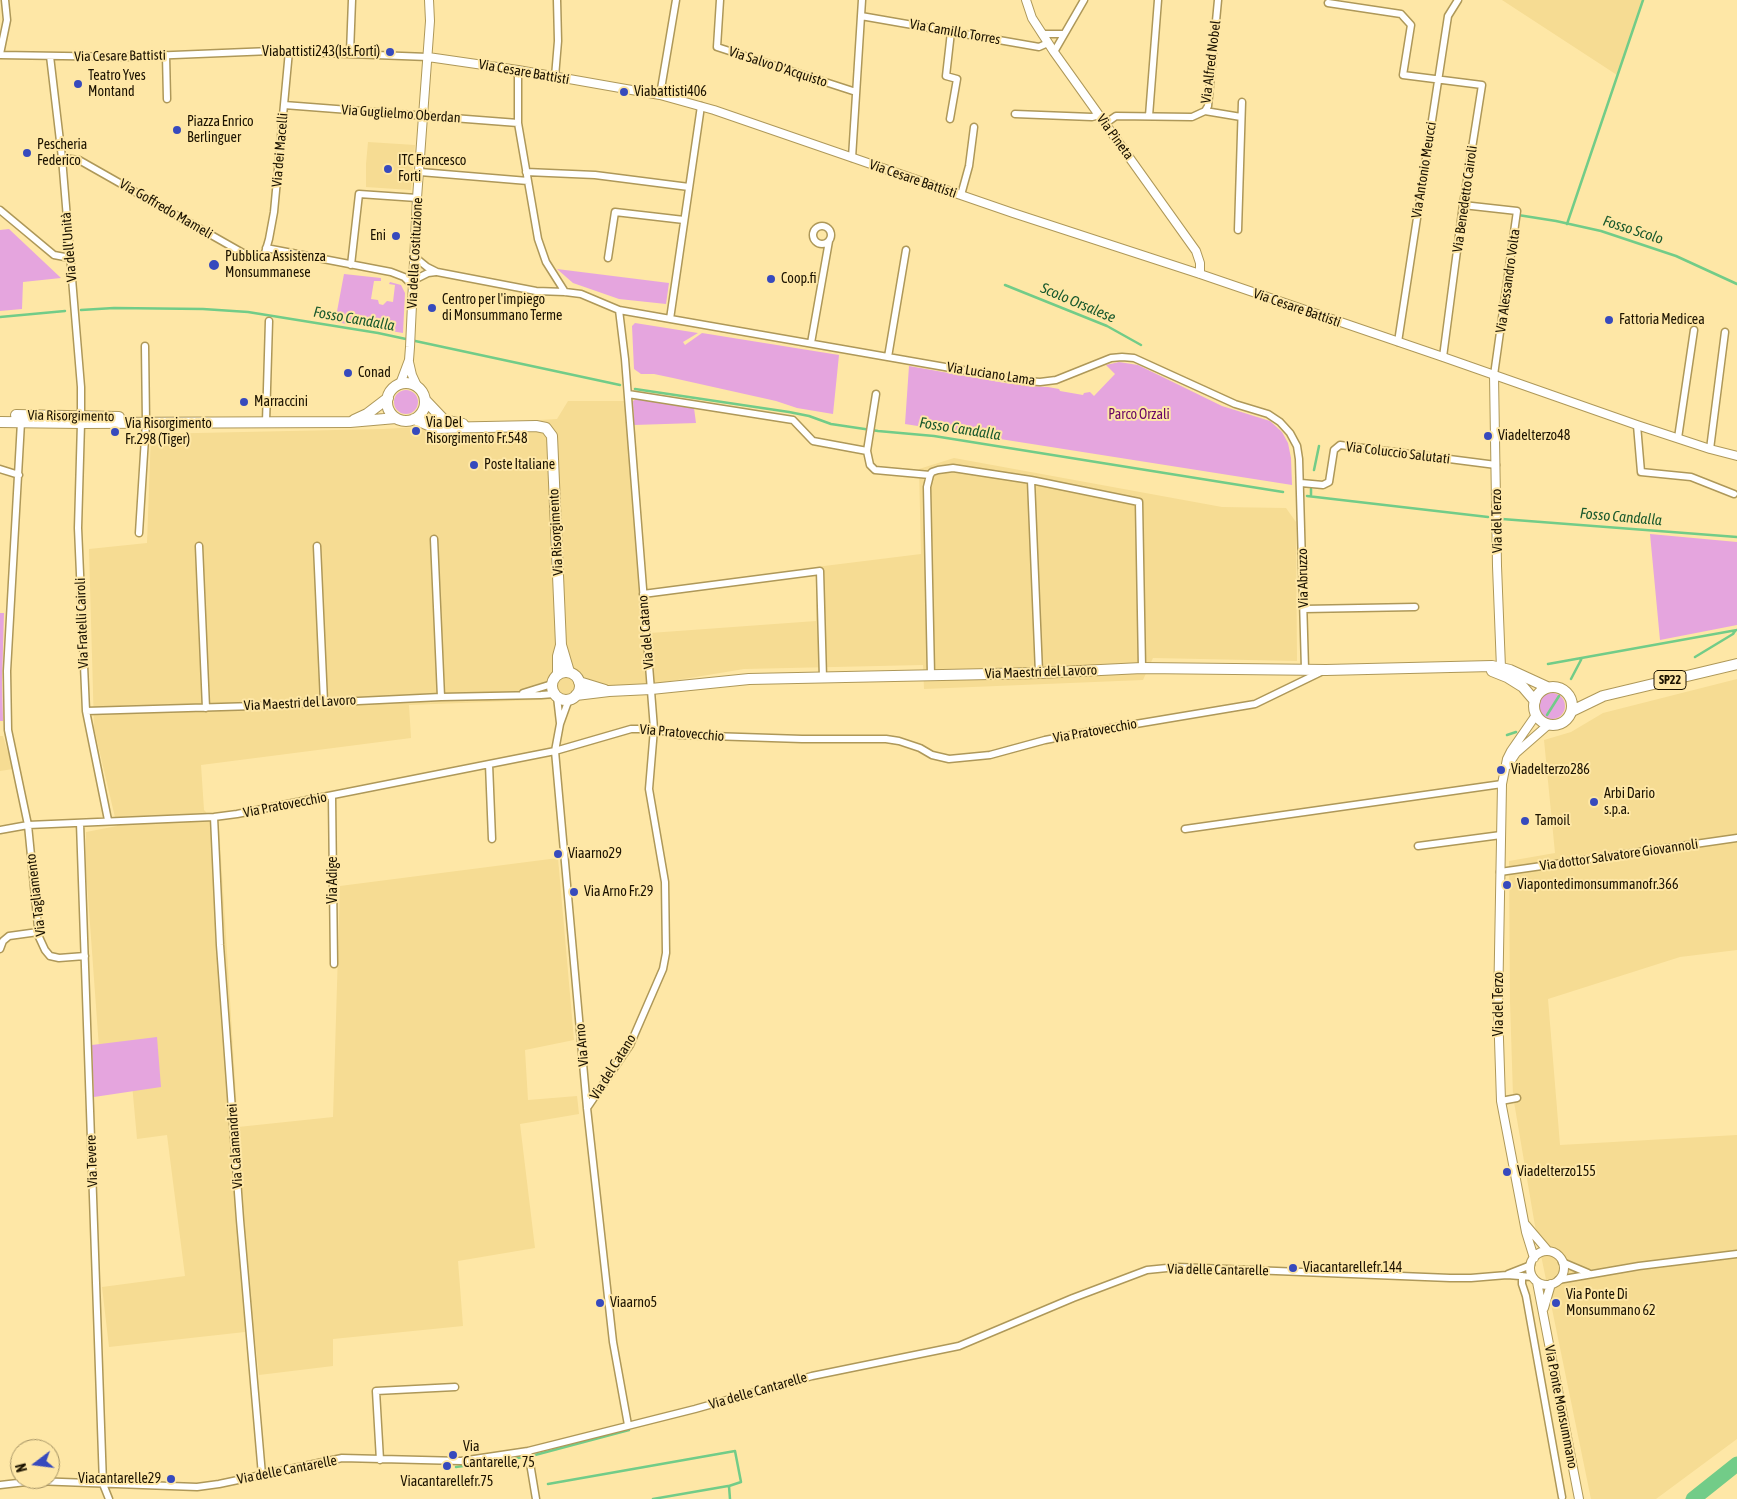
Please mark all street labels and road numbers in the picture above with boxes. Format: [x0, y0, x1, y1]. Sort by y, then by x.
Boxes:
street label: Via Camillo Torres [908, 16, 1002, 48]
street label: Via Alfred Nobel [1198, 20, 1224, 104]
street label: Via Salvo D'Acquisto [727, 43, 829, 91]
street label: Via Cesare Battisti [74, 47, 166, 65]
street label: Via Cesare Battisti [477, 56, 571, 88]
street label: Via Guglielmo Oberdan [341, 101, 461, 127]
street label: Via Pineta [1093, 111, 1137, 163]
street label: Via dei Macelli [268, 112, 292, 188]
street label: Via Antonio Meucci [1408, 121, 1440, 219]
street label: Via Benedetto Cairoli [1449, 145, 1481, 253]
street label: Via Cesare Battisti [867, 156, 959, 202]
street label: Via Goffredo Mameli [116, 175, 216, 243]
street label: Via della Costituzione [404, 197, 426, 309]
street label: Via dell'Unità [58, 211, 80, 283]
street label: Via Alessandro Volta [1492, 228, 1524, 334]
street label: Via Cesare Battisti [1251, 285, 1343, 331]
street label: Via Luciano Lama [946, 359, 1036, 389]
street label: Via Risorgimento [27, 407, 115, 425]
street label: Via Coluccio Salutati [1345, 438, 1451, 468]
street label: Via Risorgimento [545, 488, 567, 576]
street label: Via del Terzo [1488, 489, 1506, 553]
street label: Via Abruzzo [1294, 548, 1312, 608]
street label: Via Fratelli Cairoli [72, 577, 92, 669]
street label: Via del Catano [634, 594, 658, 670]
street label: Via Maestri del Lavoro [985, 662, 1097, 682]
road number: SP22 [1654, 670, 1686, 690]
street label: Via Maestri del Lavoro [243, 692, 357, 714]
street label: Via Pratovecchio [1052, 715, 1138, 747]
street label: Via Pratovecchio [639, 721, 725, 745]
street label: Via Pratovecchio [242, 789, 328, 821]
street label: Via dottor Salvatore Giovannoli [1539, 836, 1699, 874]
street label: Via Tagliamento [23, 853, 49, 937]
street label: Via Adige [325, 856, 341, 904]
street label: Via del Terzo [1491, 972, 1507, 1036]
street label: Via Arno [572, 1023, 592, 1067]
street label: Via del Catano [586, 1031, 640, 1103]
street label: Via Calamandrei [224, 1103, 246, 1189]
street label: Via Tevere [83, 1134, 101, 1188]
street label: Via delle Cantarelle [1167, 1261, 1269, 1279]
street label: Via Ponte Monsummano [1541, 1344, 1581, 1470]
street label: Via delle Cantarelle [707, 1369, 809, 1413]
street label: Via delle Cantarelle [236, 1452, 338, 1488]

